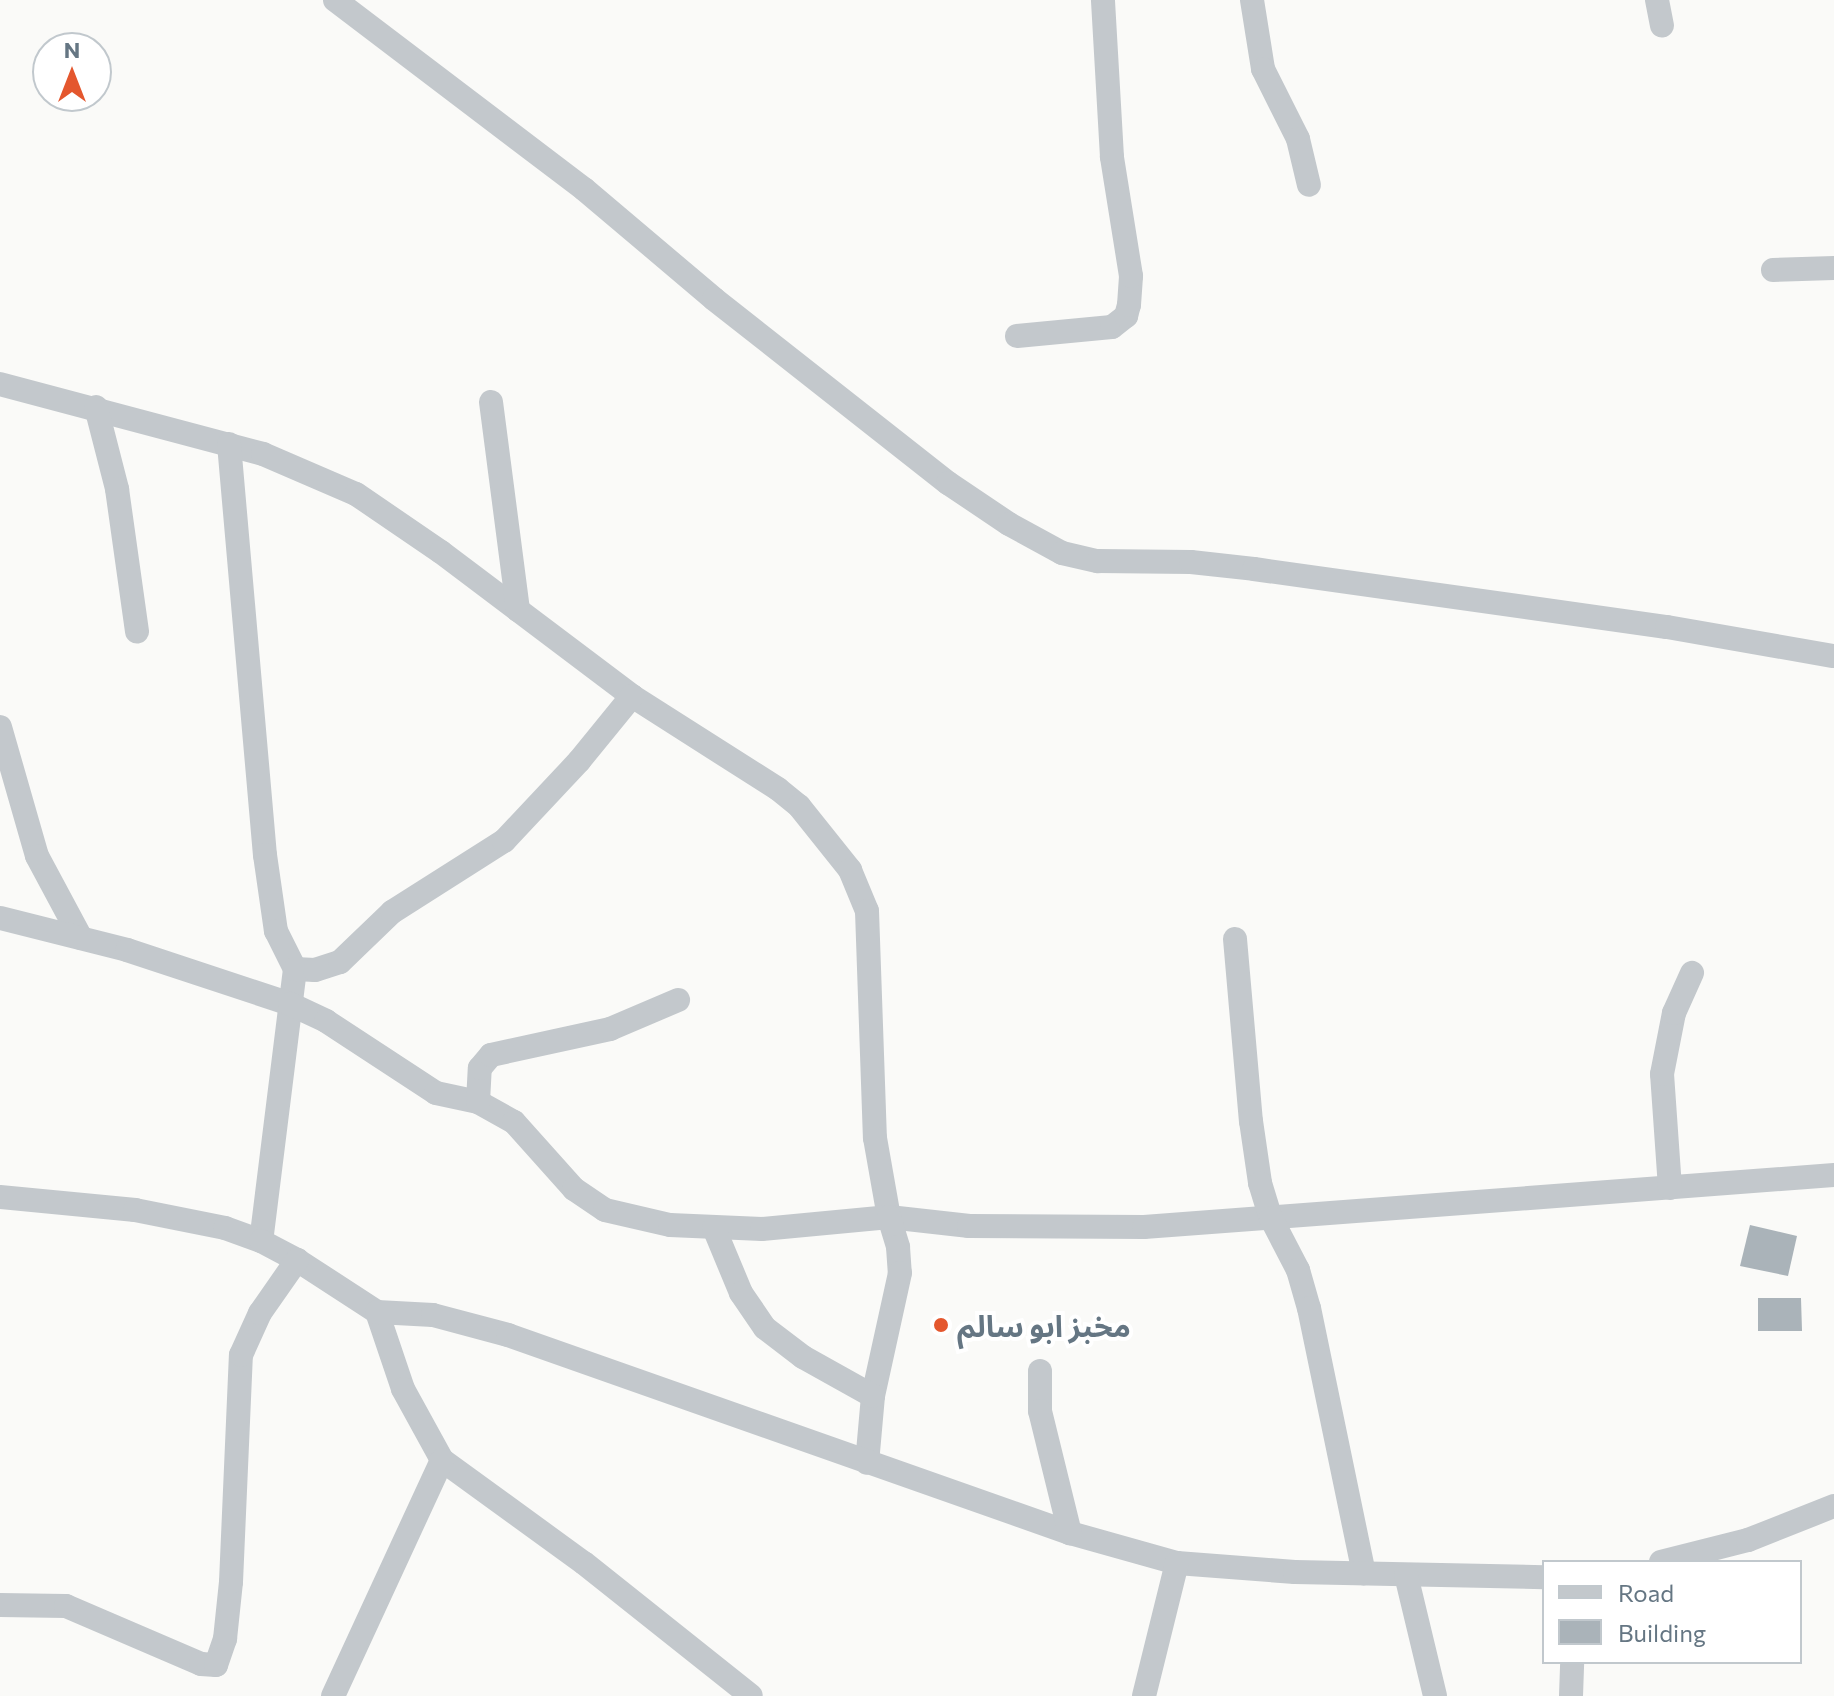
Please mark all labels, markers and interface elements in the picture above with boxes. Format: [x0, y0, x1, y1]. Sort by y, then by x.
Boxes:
north arrow [32, 32, 112, 112]
text: N [64, 36, 80, 63]
place label: مخبز ابو سالم [957, 1307, 1131, 1343]
marker: مخبز ابو سالم [932, 1316, 950, 1334]
legend [1542, 1560, 1802, 1664]
text: Road [1618, 1578, 1674, 1607]
text: Building [1618, 1618, 1706, 1647]

